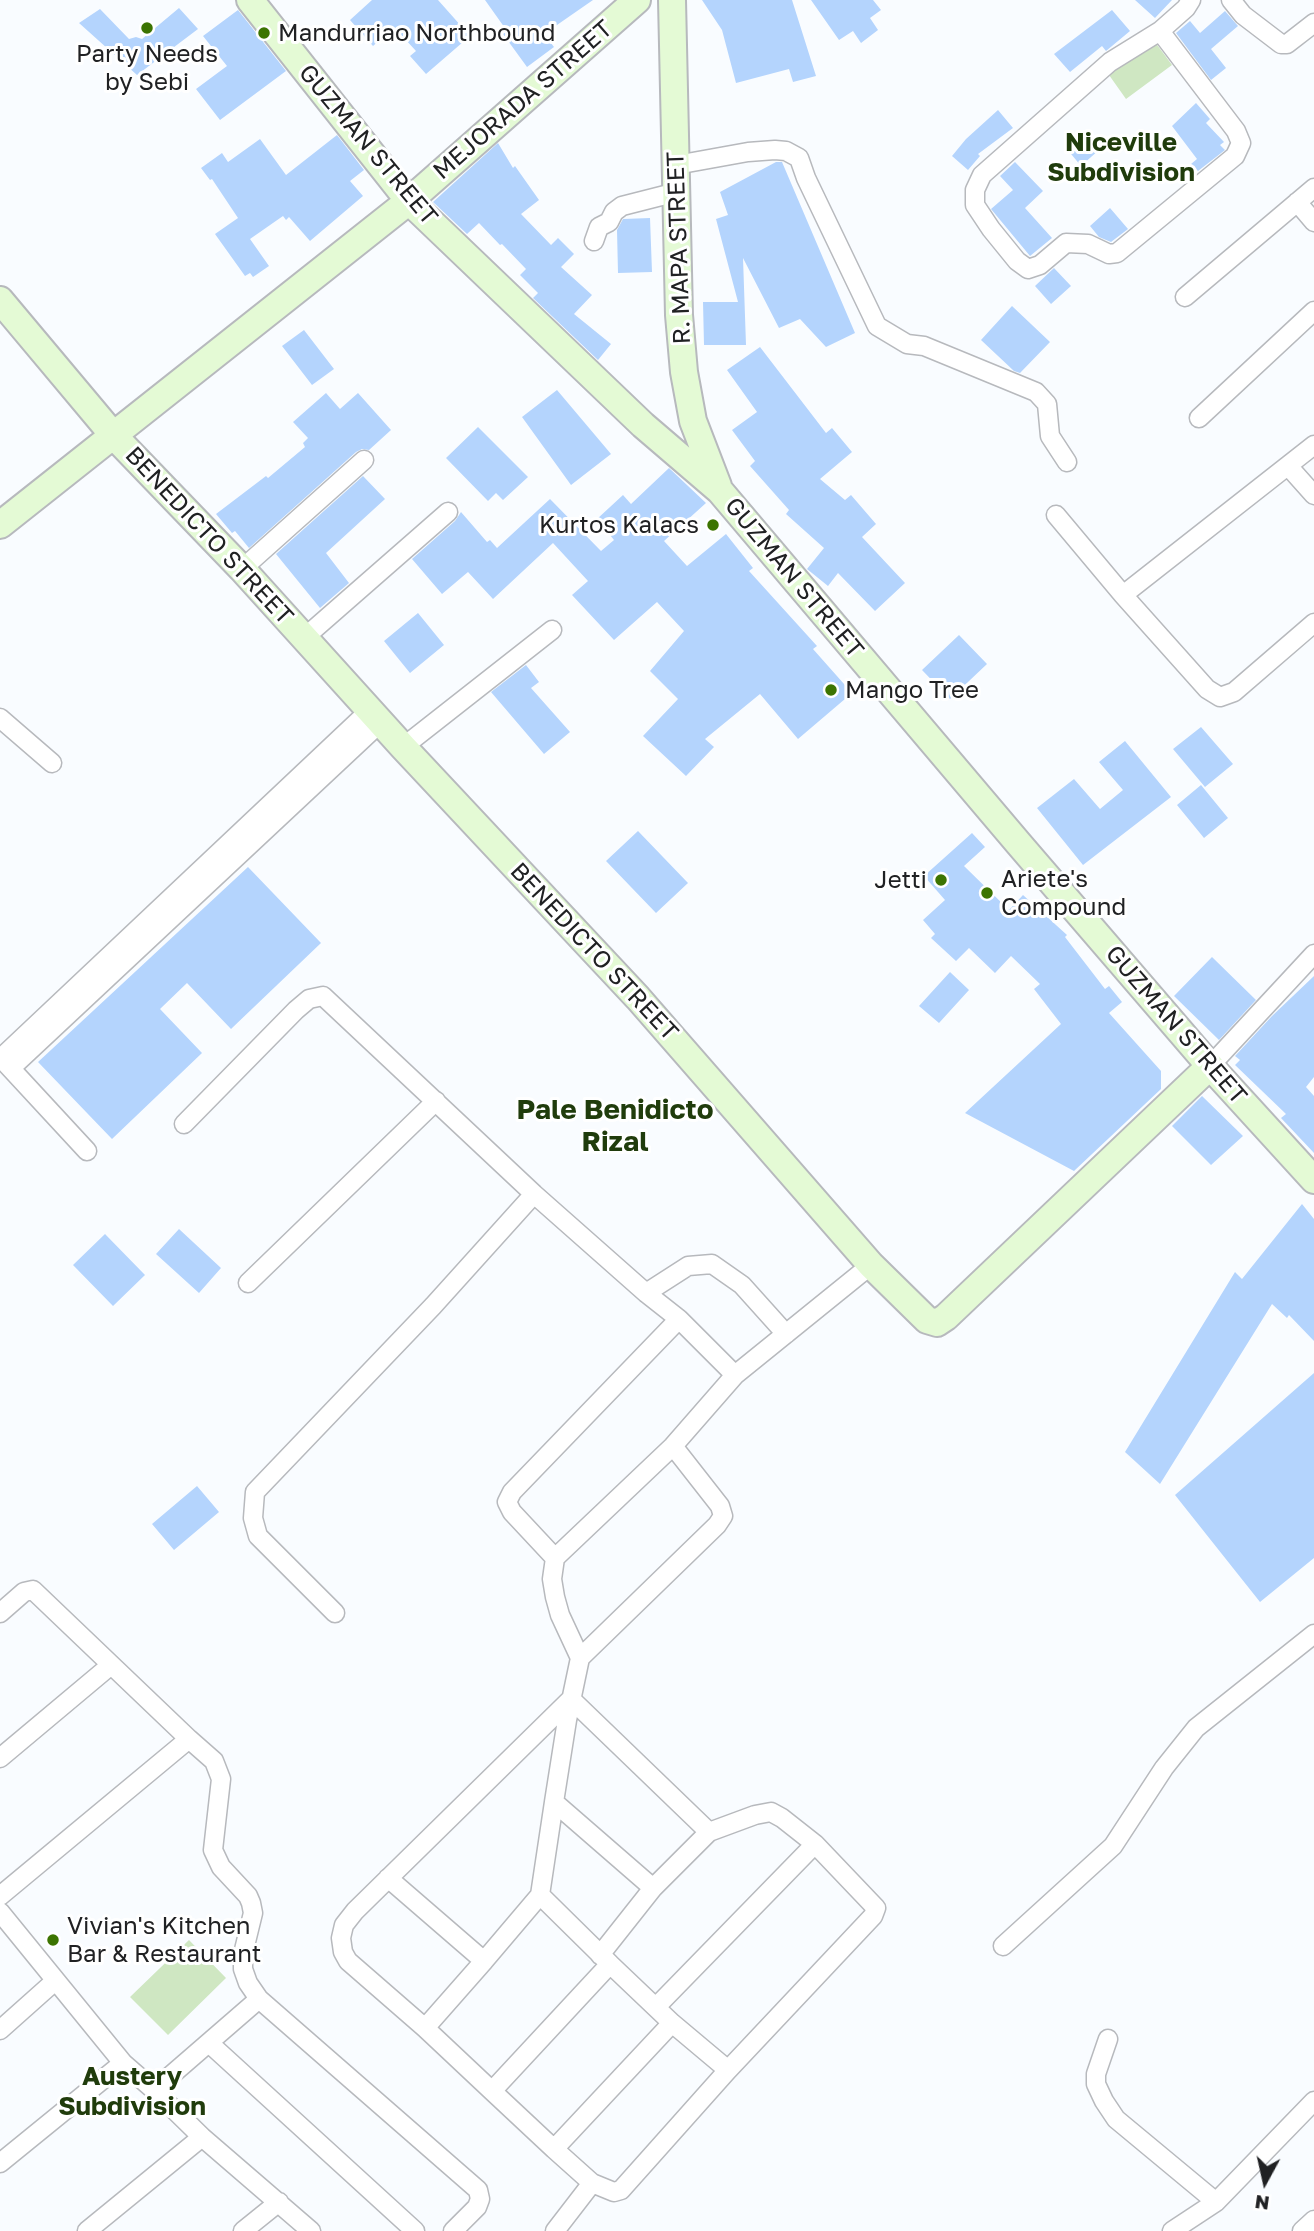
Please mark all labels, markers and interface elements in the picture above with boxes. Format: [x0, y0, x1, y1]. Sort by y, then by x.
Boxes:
street label: MEJORADA STREET [428, 14, 618, 186]
place label: Mandurriao Northbound [278, 19, 555, 47]
marker: Party Needs by Sebi [139, 20, 155, 36]
marker: Mandurriao Northbound [256, 25, 272, 41]
place label: Party Needs by Sebi [76, 40, 218, 96]
street label: GUZMAN STREET [293, 59, 443, 231]
district label: Niceville Subdivision [1047, 127, 1195, 188]
street label: R. MAPA STREET [661, 151, 697, 345]
street label: BENEDICTO STREET [119, 441, 299, 631]
street label: GUZMAN STREET [719, 492, 869, 664]
place label: Kurtos Kalacs [539, 511, 699, 539]
marker: Kurtos Kalacs [705, 517, 721, 533]
place label: Mango Tree [845, 676, 979, 704]
marker: Mango Tree [823, 682, 839, 698]
street label: BENEDICTO STREET [504, 857, 684, 1047]
place label: Ariete's Compound [1001, 865, 1126, 921]
place label: Jetti [874, 866, 927, 894]
marker: Jetti [933, 872, 949, 888]
marker: Ariete's Compound [979, 885, 995, 901]
street label: GUZMAN STREET [1099, 940, 1253, 1110]
district label: Pale Benidicto Rizal [516, 1093, 714, 1159]
place label: Vivian's Kitchen Bar & Restaurant [67, 1912, 261, 1968]
marker: Vivian's Kitchen Bar & Restaurant [45, 1932, 61, 1948]
district label: Austery Subdivision [58, 2061, 206, 2122]
north arrow [1230, 2147, 1300, 2217]
text: N [1253, 2191, 1271, 2216]

